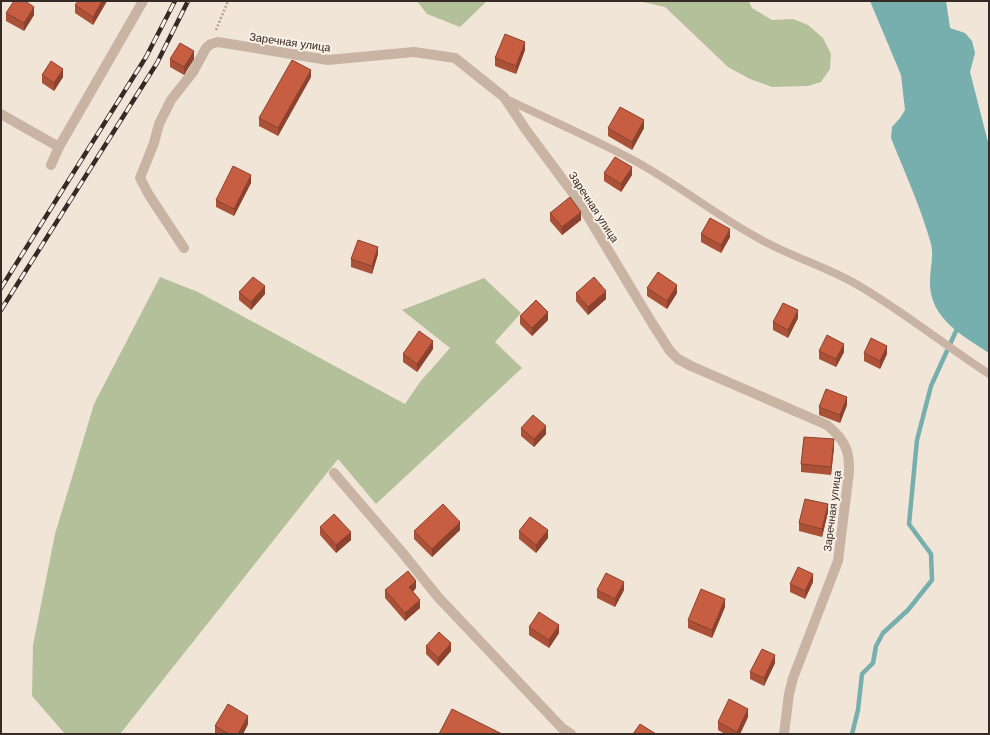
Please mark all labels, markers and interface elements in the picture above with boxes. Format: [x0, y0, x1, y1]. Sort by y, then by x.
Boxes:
street label: Заречная улица [249, 30, 332, 54]
street label: Заречная улица [567, 169, 622, 245]
street label: Заречная улица [821, 469, 843, 552]

